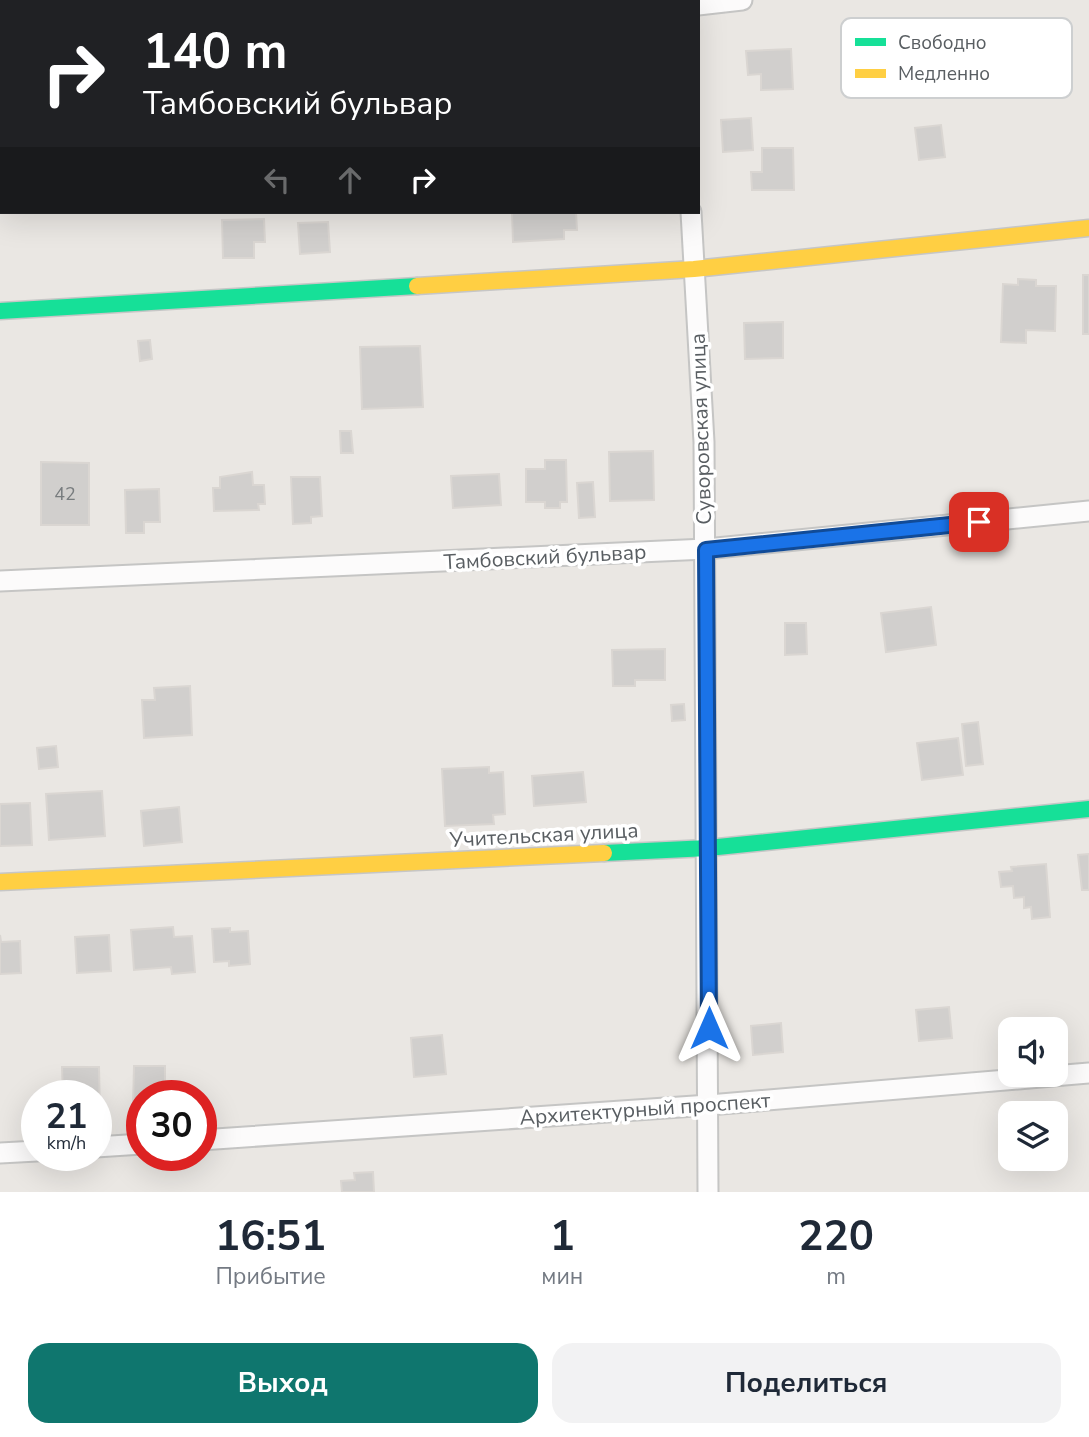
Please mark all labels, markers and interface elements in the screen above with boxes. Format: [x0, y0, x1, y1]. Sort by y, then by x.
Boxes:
text: 140 m [143, 18, 287, 85]
legend [841, 18, 1072, 98]
icon: right [28, 28, 119, 119]
text: Свободно [898, 30, 987, 56]
text: Медленно [898, 61, 990, 87]
text: Тамбовский бульвар [143, 82, 452, 125]
icon: left [258, 161, 296, 199]
icon: ahead [331, 161, 369, 199]
icon: right [404, 161, 442, 199]
street label: Суворовская улица [684, 333, 718, 525]
house number: 42 [54, 482, 76, 506]
pin [949, 492, 1009, 552]
icon: arrive [960, 503, 998, 541]
street label: Тамбовский бульвар [443, 538, 647, 576]
street label: Учительская улица [448, 816, 639, 854]
position arrow [672, 991, 746, 1065]
map controls [998, 1017, 1068, 1171]
button: sound [998, 1017, 1068, 1087]
speed limit sign: 30 [126, 1080, 217, 1171]
street label: Архитектурный проспект [519, 1086, 772, 1132]
text: 21 [45, 1093, 88, 1140]
button: layers [998, 1101, 1068, 1171]
text: km/h [47, 1131, 86, 1155]
text: 16:51 [215, 1208, 326, 1265]
text: 1 [550, 1208, 575, 1265]
text: 220 [798, 1208, 874, 1265]
text: Прибытие [215, 1261, 326, 1292]
text: мин [541, 1261, 583, 1292]
text: m [826, 1261, 846, 1292]
button: Выход [28, 1343, 538, 1423]
button: Поделиться [552, 1343, 1061, 1423]

